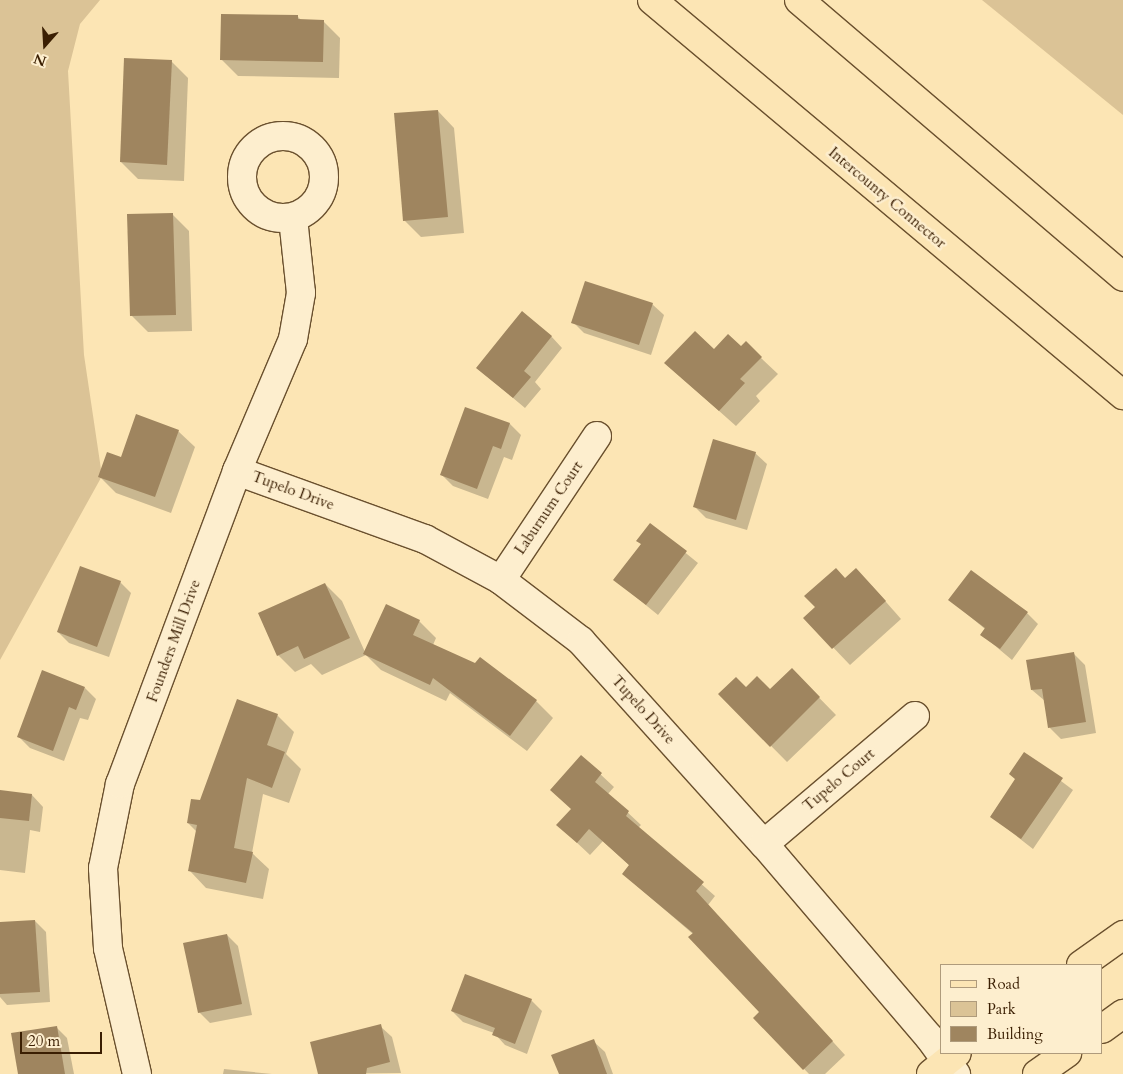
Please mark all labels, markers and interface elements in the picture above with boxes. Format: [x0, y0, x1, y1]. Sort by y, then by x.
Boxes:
north arrow [20, 20, 70, 70]
text: N [31, 49, 49, 71]
street label: Intercounty Connector [825, 144, 949, 252]
street label: Laburnum Court [511, 458, 587, 558]
street label: Tupelo Drive [249, 468, 337, 514]
street label: Founders Mill Drive [143, 577, 205, 705]
street label: Tupelo Drive [607, 672, 679, 748]
street label: Tupelo Court [800, 745, 878, 815]
legend [940, 964, 1103, 1054]
text: Road [987, 974, 1020, 994]
text: Park [987, 999, 1016, 1019]
scale bar [22, 1022, 105, 1054]
text: Building [987, 1024, 1043, 1044]
text: 20 m [28, 1031, 60, 1051]

